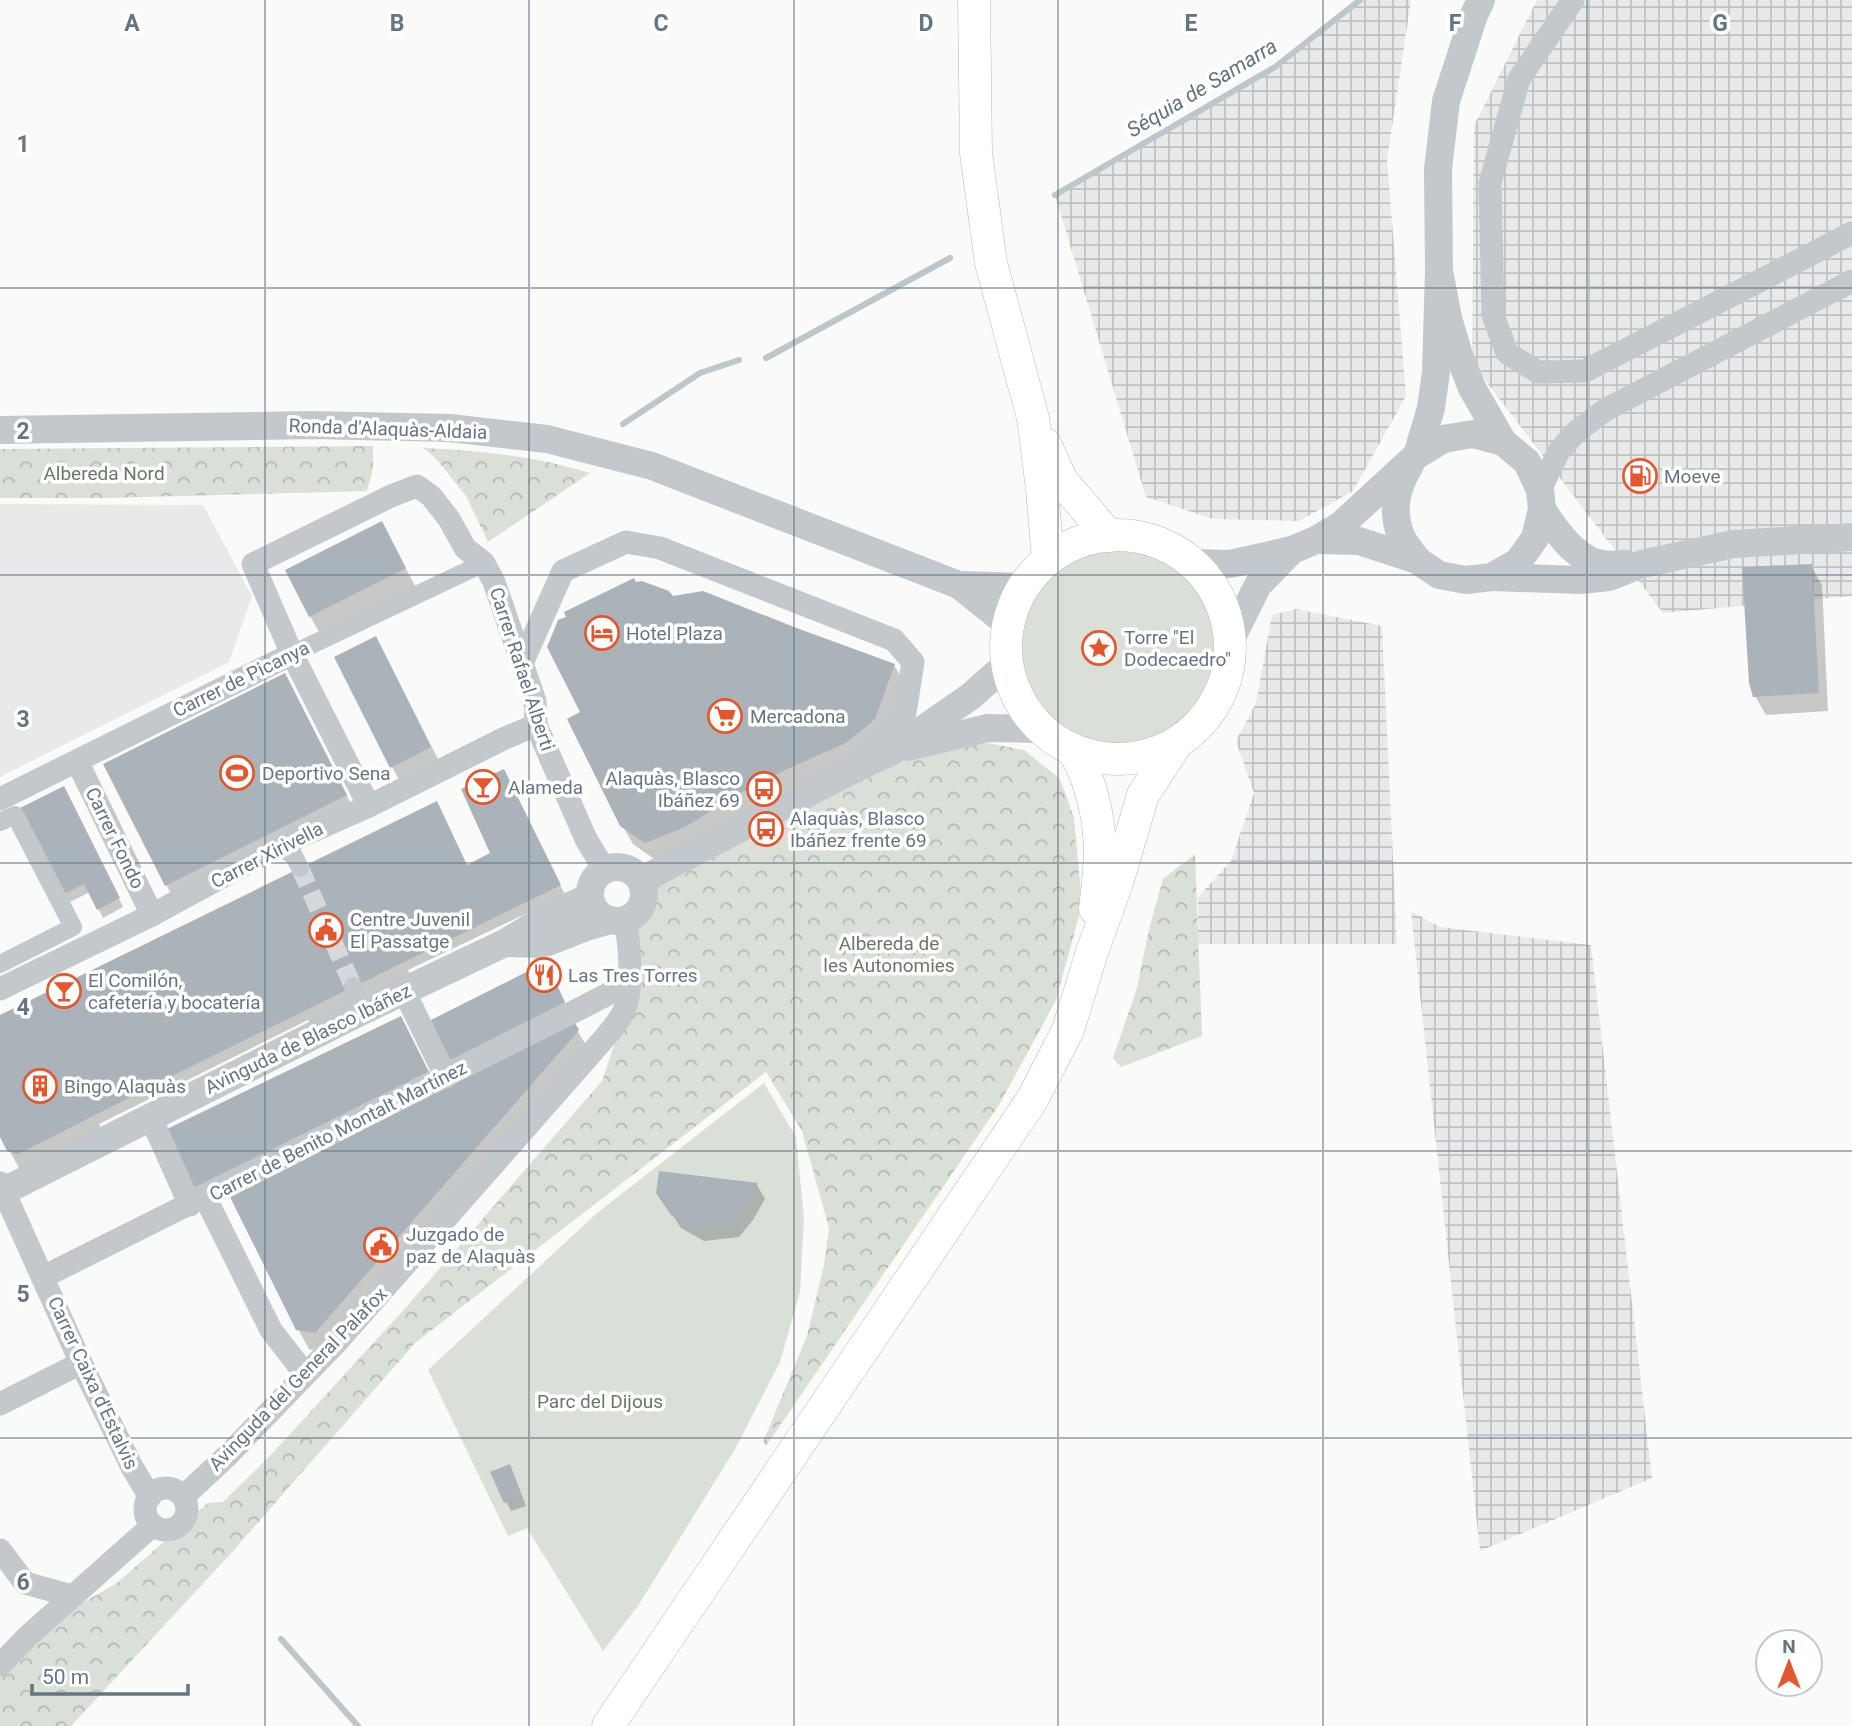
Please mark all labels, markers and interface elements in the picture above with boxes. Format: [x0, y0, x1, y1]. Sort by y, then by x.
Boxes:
text: A [124, 10, 140, 37]
text: B [390, 10, 404, 37]
text: C [653, 10, 669, 37]
text: D [919, 10, 933, 37]
text: E [1185, 10, 1198, 37]
text: F [1449, 10, 1462, 37]
text: G [1712, 10, 1728, 37]
water label: Séquia de Samarra [1123, 34, 1281, 142]
text: 1 [16, 131, 30, 158]
street label: Ronda d'Alaquàs-Aldaia [288, 414, 488, 444]
text: 2 [16, 418, 30, 445]
fuel station icon: Moeve [1621, 457, 1659, 495]
park label: Albereda Nord [43, 462, 165, 485]
place label: Moeve [1664, 465, 1721, 488]
street label: Carrer Rafael Alberti [485, 584, 559, 754]
hotel icon: Hotel Plaza [583, 614, 621, 652]
place label: Hotel Plaza [626, 622, 723, 645]
place label: Torre "El Dodecaedro" [1124, 626, 1231, 671]
place icon: Torre "El Dodecaedro" [1080, 629, 1118, 667]
street label: Carrer de Picanya [169, 636, 313, 722]
supermarket icon: Mercadona [706, 697, 744, 735]
place label: Mercadona [750, 705, 846, 728]
text: 3 [16, 706, 30, 733]
sports icon: Deportivo Sena [218, 754, 256, 792]
place label: Deportivo Sena [262, 762, 391, 785]
place label: Alaquàs, Blasco Ibáñez 69 [605, 767, 740, 812]
bar icon: Alameda [464, 768, 502, 806]
bus stop icon: Alaquàs, Blasco Ibáñez 69 [745, 770, 783, 808]
place label: Alameda [508, 776, 583, 799]
street label: Carrer Fondo [81, 784, 149, 892]
place label: Alaquàs, Blasco Ibáñez frente 69 [790, 807, 927, 852]
bus stop icon: Alaquàs, Blasco Ibáñez frente 69 [747, 810, 785, 848]
street label: Carrer Xirivella [207, 817, 327, 893]
place label: Centre Juvenil El Passatge [350, 908, 470, 953]
public building icon: Centre Juvenil El Passatge [307, 911, 345, 949]
park label: Albereda de les Autonomies [823, 932, 955, 977]
restaurant icon: Las Tres Torres [525, 956, 563, 994]
place label: Las Tres Torres [568, 964, 698, 987]
place label: El Comilón, cafetería y bocatería [88, 969, 260, 1014]
bar icon: El Comilón, cafetería y bocatería [45, 972, 83, 1010]
street label: Avinguda de Blasco Ibáñez [201, 979, 415, 1099]
text: 4 [16, 994, 30, 1021]
street label: Carrer de Benito Montalt Martínez [206, 1056, 470, 1206]
building icon: Bingo Alaquàs [21, 1067, 59, 1105]
place label: Bingo Alaquàs [64, 1075, 186, 1098]
place label: Juzgado de paz de Alaquàs [406, 1223, 535, 1268]
public building icon: Juzgado de paz de Alaquàs [362, 1226, 400, 1264]
text: 5 [16, 1281, 30, 1308]
street label: Avinguda del General Palafox [204, 1282, 392, 1476]
street label: Carrer Caixa d'Estalvis [43, 1293, 143, 1473]
park label: Parc del Dijous [537, 1390, 663, 1413]
text: 6 [16, 1569, 30, 1596]
north arrow [1754, 1628, 1824, 1698]
text: N [1782, 1635, 1796, 1658]
scale bar [32, 1652, 187, 1696]
text: 50 m [42, 1665, 89, 1689]

